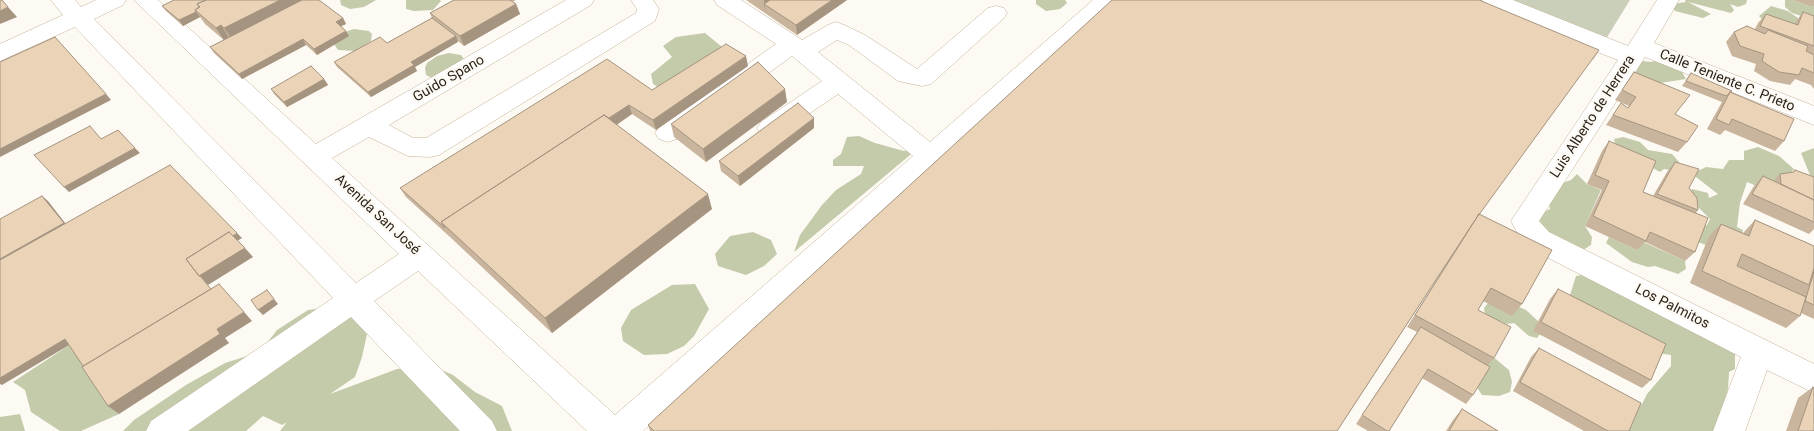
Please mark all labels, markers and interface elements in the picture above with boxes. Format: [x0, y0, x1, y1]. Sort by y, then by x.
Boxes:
street label: Calle Teniente C. Prieto [1657, 46, 1797, 116]
street label: Guido Spano [410, 52, 488, 106]
street label: Luis Alberto de Herrera [1547, 52, 1639, 182]
street label: Avenida San José [331, 171, 423, 259]
street label: Los Palmitos [1632, 281, 1712, 333]

